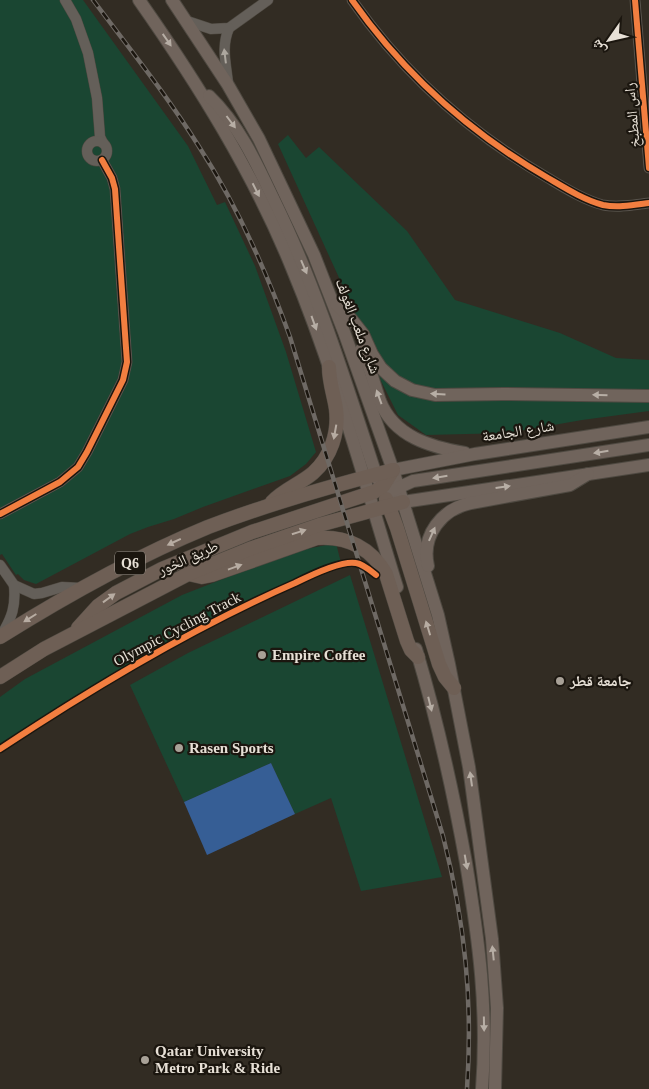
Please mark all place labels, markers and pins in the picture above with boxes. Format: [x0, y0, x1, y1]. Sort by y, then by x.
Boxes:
place label: Empire Coffee [272, 647, 366, 663]
marker: Empire Coffee [256, 649, 268, 661]
place label: جامعة قطر [569, 673, 632, 689]
marker: جامعة قطر [554, 675, 566, 687]
place label: Rasen Sports [189, 740, 274, 756]
marker: Rasen Sports [173, 742, 185, 754]
place label: Qatar University Metro Park & Ride [155, 1043, 280, 1076]
marker: Qatar University Metro Park & Ride [139, 1054, 151, 1066]

